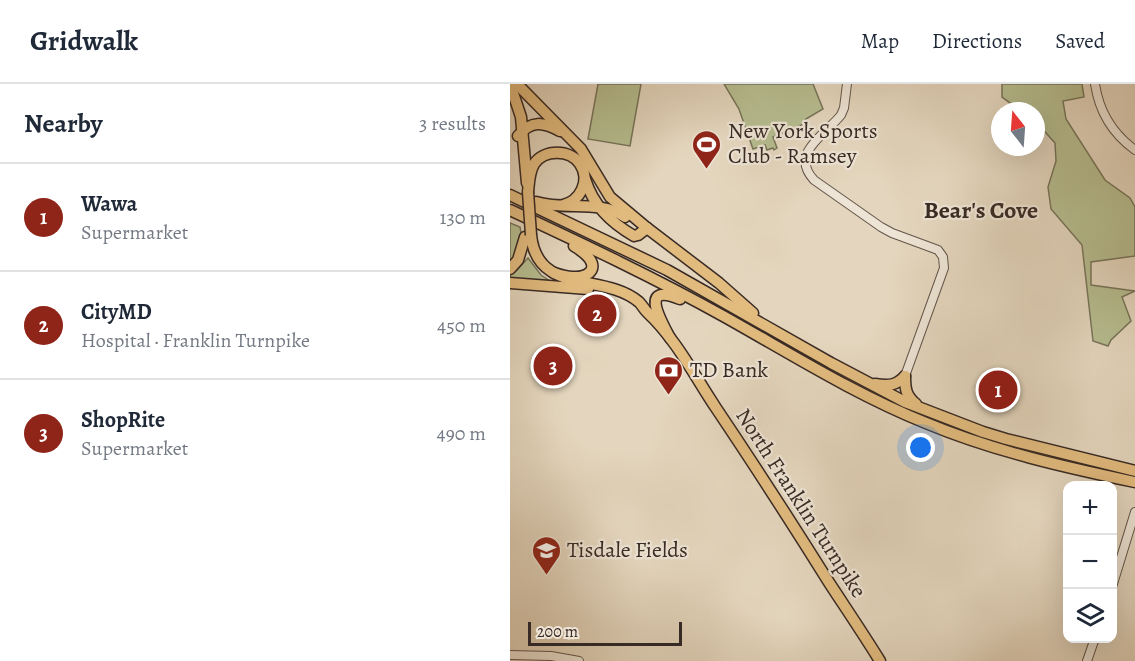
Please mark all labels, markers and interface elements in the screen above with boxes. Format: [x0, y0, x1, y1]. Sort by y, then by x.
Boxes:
text: Gridwalk [30, 22, 138, 60]
text: Map [861, 27, 899, 55]
text: Directions [932, 27, 1022, 55]
text: Saved [1055, 27, 1105, 55]
north arrow [991, 102, 1045, 156]
text: Nearby [24, 106, 103, 141]
text: 3 results [419, 110, 486, 137]
place label: New York Sports Club - Ramsey [728, 116, 878, 171]
sports icon: New York Sports Club - Ramsey [691, 128, 723, 170]
text: Wawa [81, 189, 137, 219]
district label: Bear's Cove [924, 194, 1038, 226]
text: 1 [40, 204, 47, 231]
text: 130 m [440, 204, 486, 231]
text: Supermarket [81, 219, 188, 246]
pin: 2 [578, 292, 616, 336]
text: CityMD [81, 297, 152, 327]
text: 2 [39, 312, 48, 339]
text: 450 m [437, 312, 486, 339]
text: Hospital · Franklin Turnpike [81, 327, 310, 354]
pin: 3 [534, 344, 573, 388]
bank icon: TD Bank [653, 354, 685, 396]
place label: TD Bank [690, 355, 768, 385]
pin: 1 [978, 368, 1018, 412]
street label: North Franklin Turnpike [728, 402, 874, 604]
text: ShopRite [81, 405, 165, 435]
text: 3 [39, 420, 48, 447]
text: 490 m [437, 420, 486, 447]
your location [906, 433, 935, 462]
text: Supermarket [81, 435, 188, 462]
map controls [1063, 481, 1117, 643]
button: + [1063, 481, 1117, 535]
school or university icon: Tisdale Fields [530, 534, 562, 576]
place label: Tisdale Fields [567, 535, 688, 565]
button: − [1063, 535, 1117, 589]
button: layers [1063, 589, 1117, 643]
scale bar [528, 619, 682, 646]
text: 200 m [537, 621, 578, 643]

